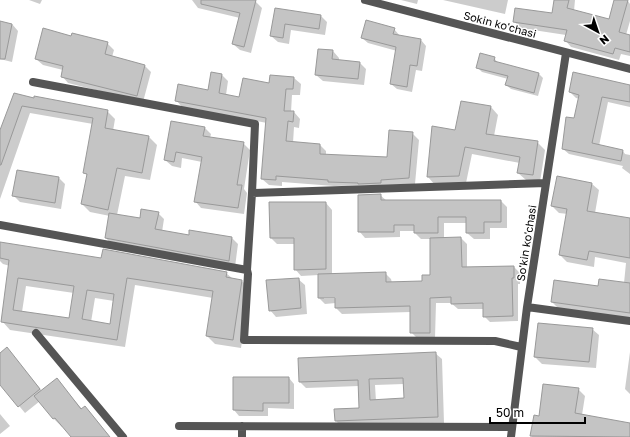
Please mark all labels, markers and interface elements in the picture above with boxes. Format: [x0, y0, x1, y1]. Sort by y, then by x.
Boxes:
street label: Sokin ko'chasi [462, 8, 538, 40]
north arrow [578, 12, 618, 52]
text: N [597, 32, 612, 48]
street label: So'kin ko'chasi [514, 204, 538, 282]
scale bar [490, 399, 585, 425]
text: 50 m [496, 405, 524, 420]

